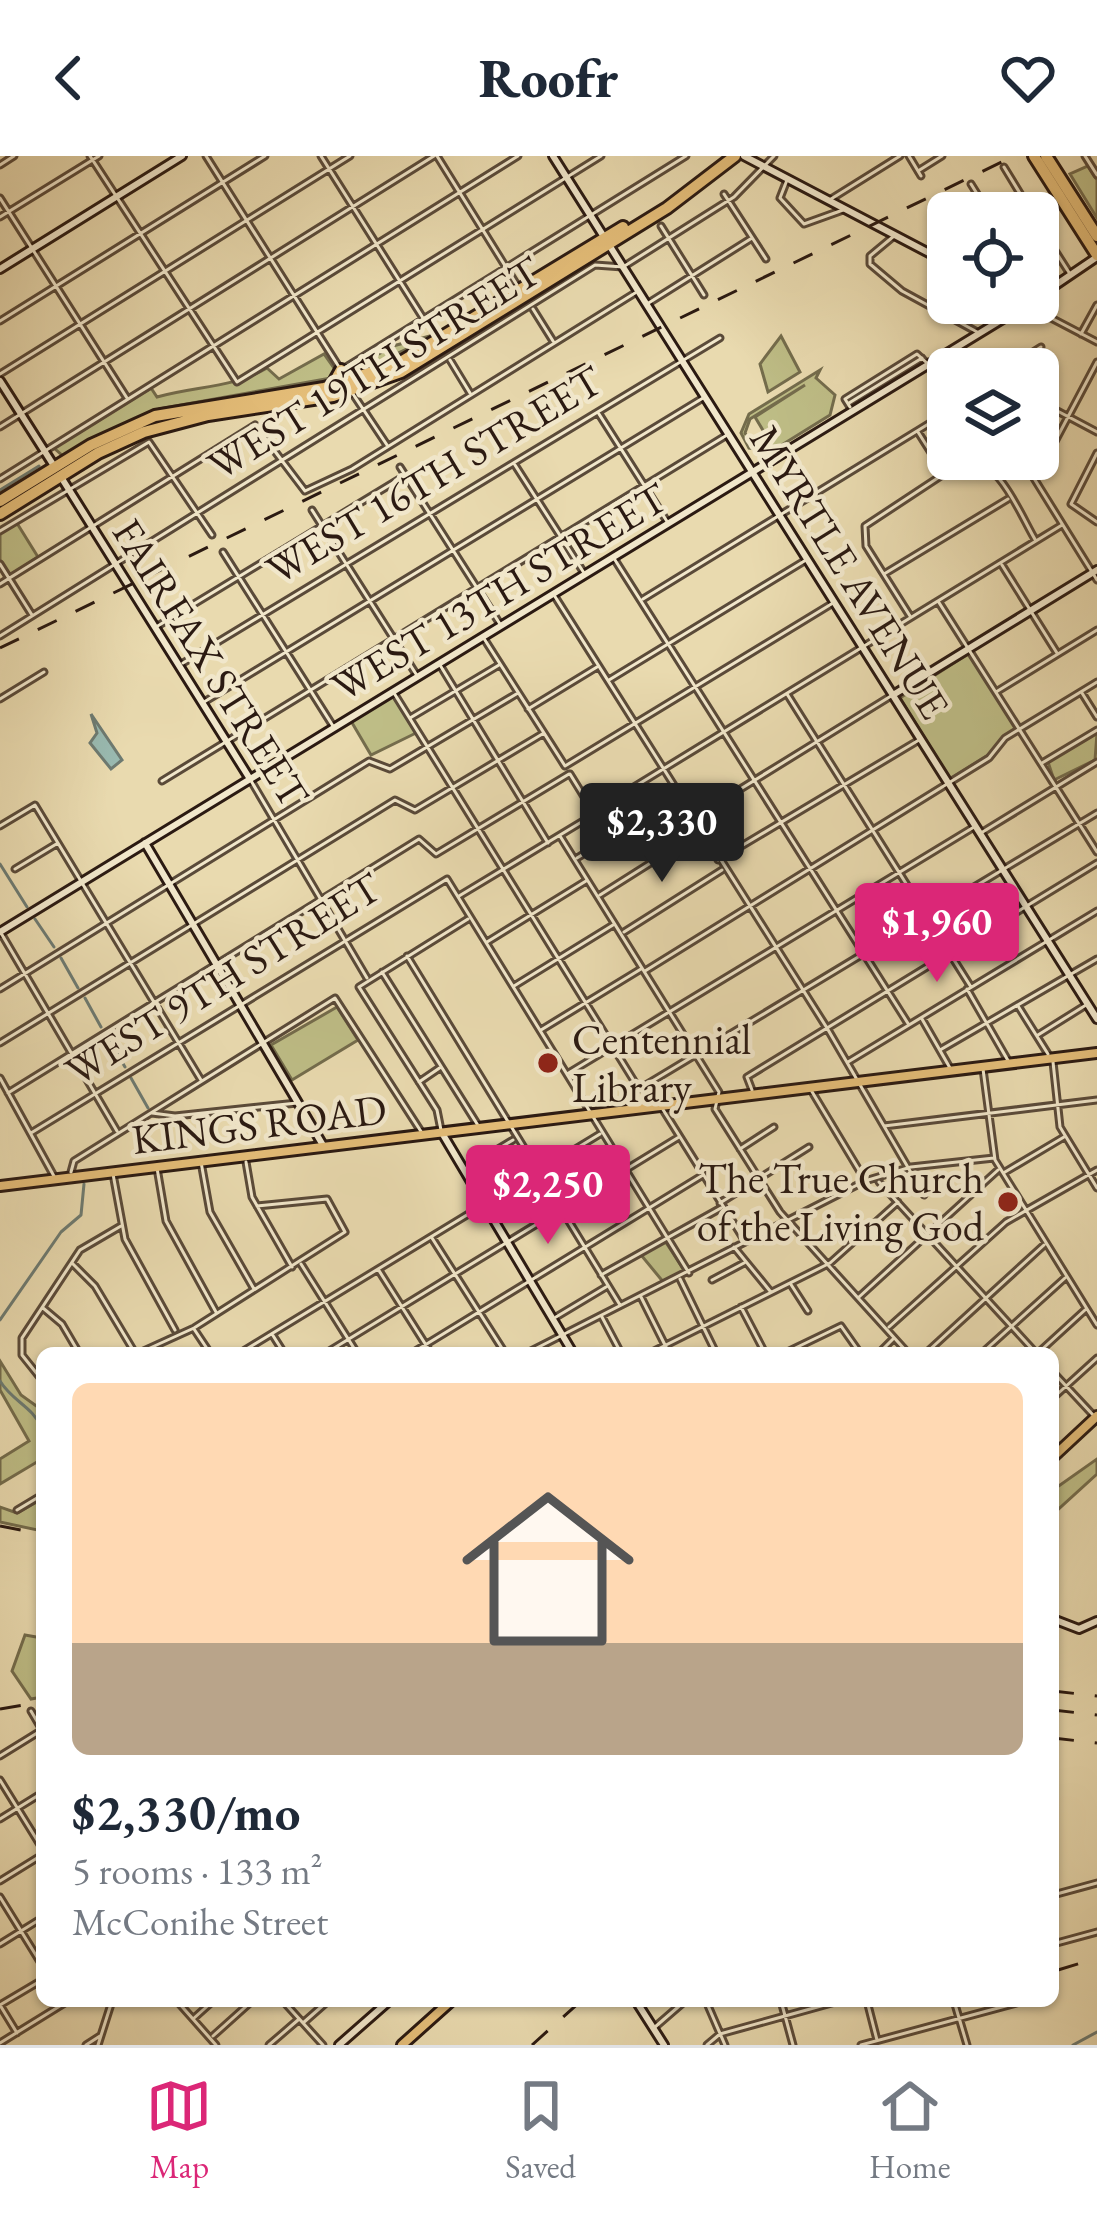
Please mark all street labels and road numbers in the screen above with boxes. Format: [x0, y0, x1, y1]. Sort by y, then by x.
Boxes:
street label: WEST 19TH STREET [197, 243, 551, 493]
street label: WEST 16TH STREET [256, 353, 613, 597]
street label: MYRTLE AVENUE [738, 415, 962, 729]
street label: WEST 13TH STREET [321, 470, 678, 714]
street label: FAIRFAX STREET [100, 508, 322, 818]
street label: WEST 9TH STREET [55, 859, 392, 1098]
street label: KINGS ROAD [129, 1081, 389, 1167]

